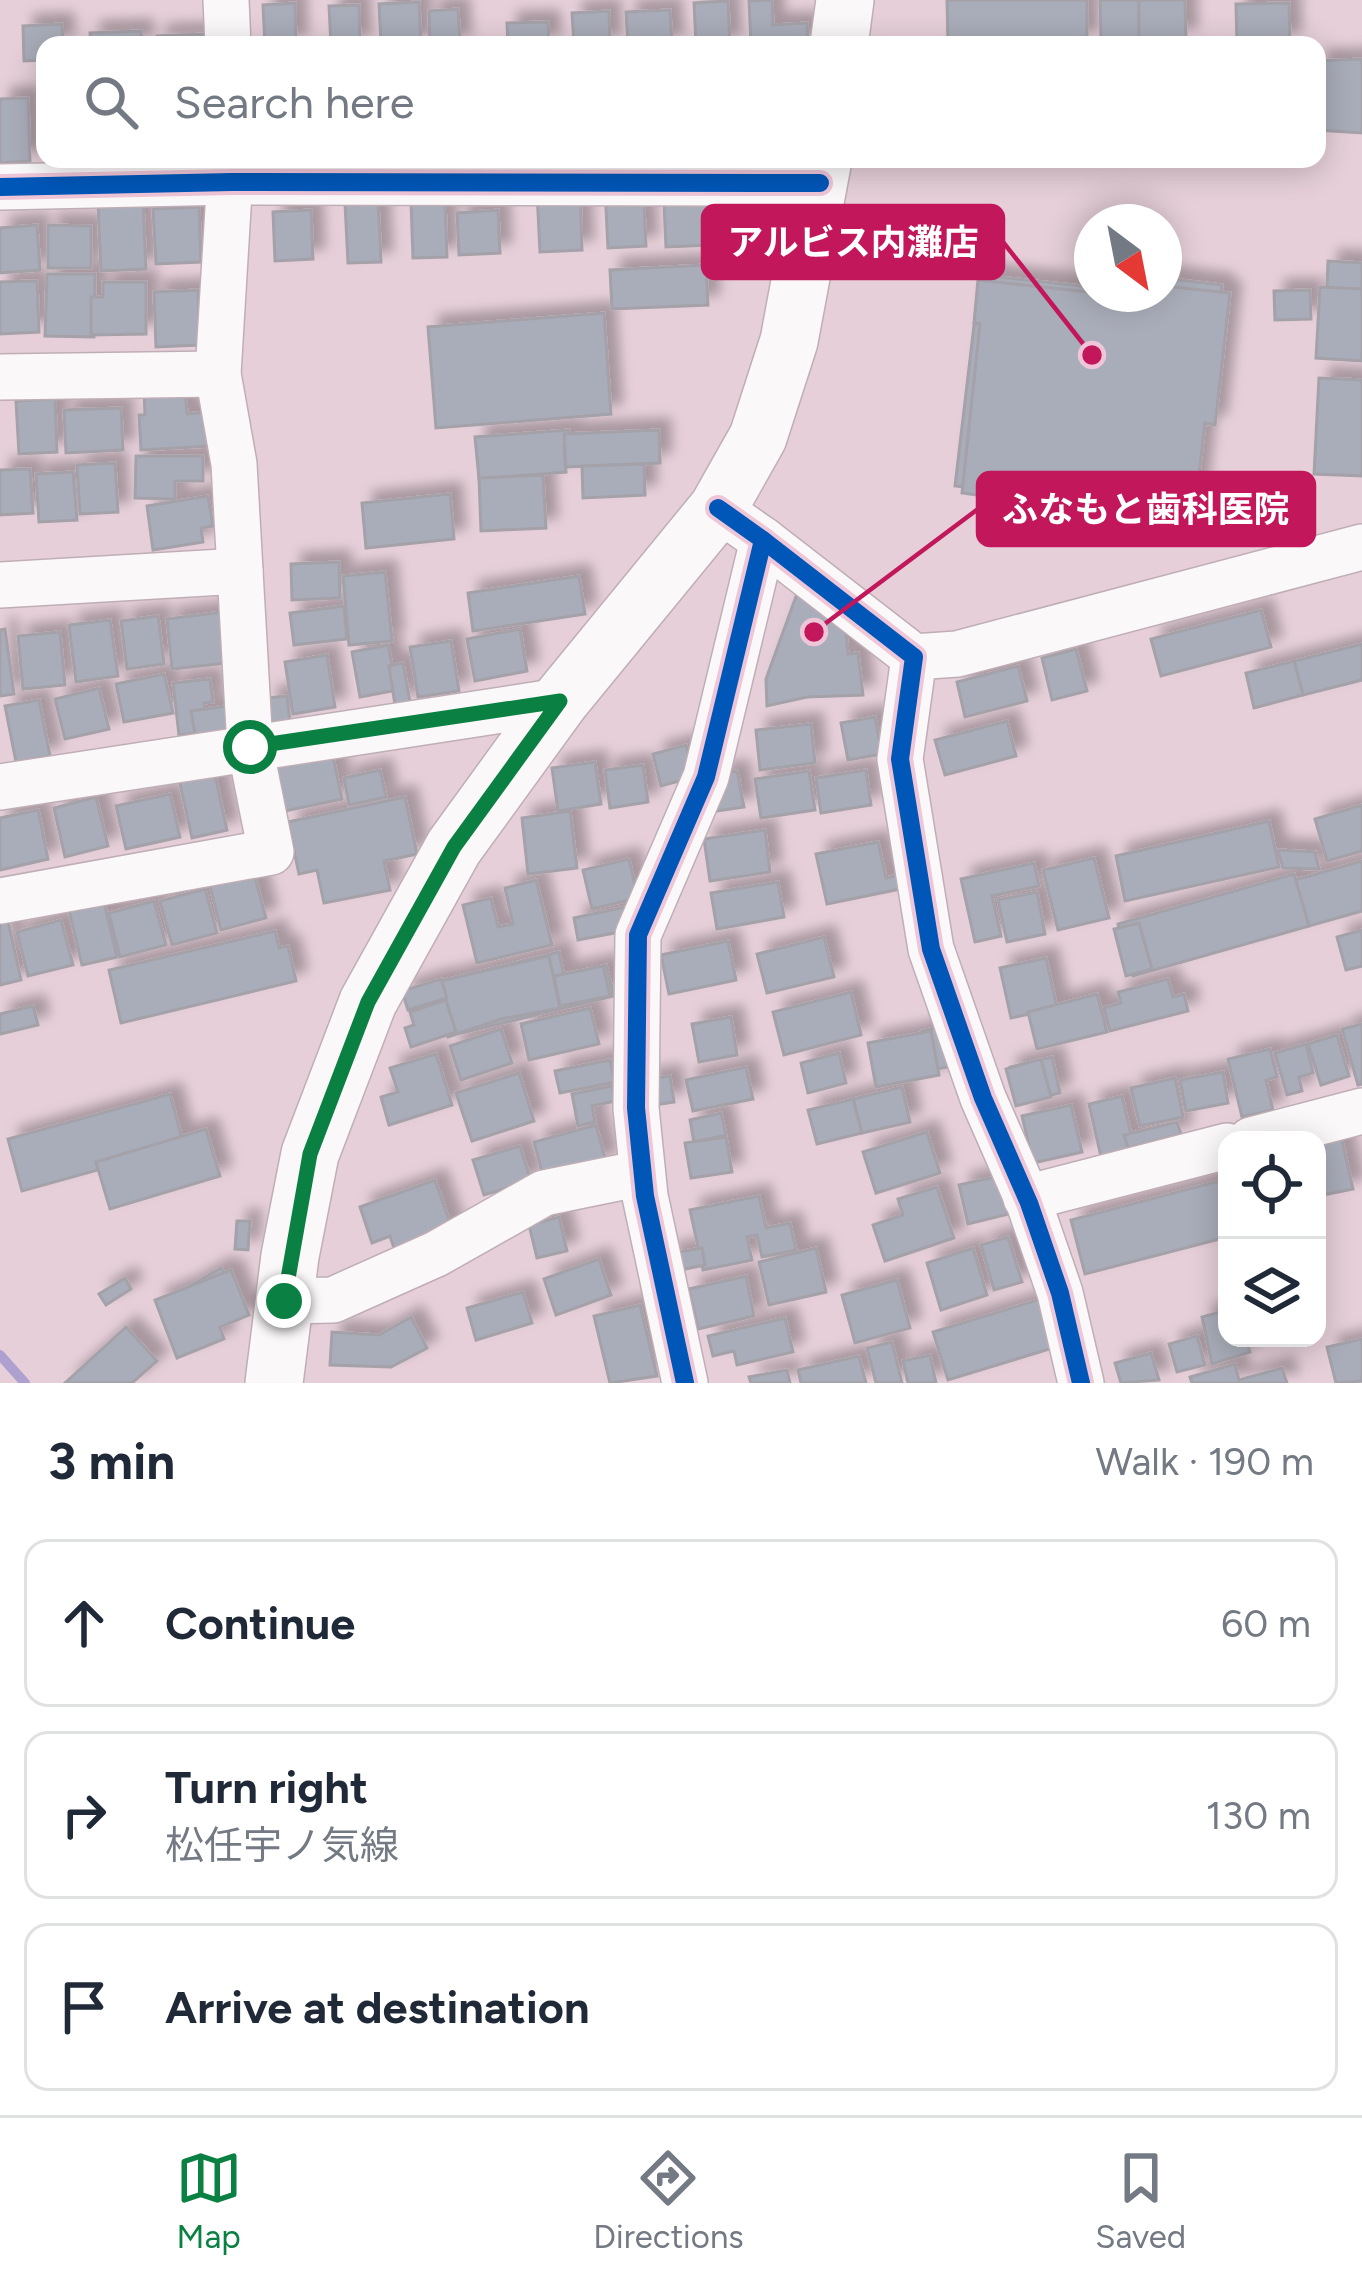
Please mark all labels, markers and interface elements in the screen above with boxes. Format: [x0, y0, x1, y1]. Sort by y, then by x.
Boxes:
search box [36, 36, 1326, 168]
icon: search [78, 69, 144, 135]
text: Search here [174, 75, 414, 129]
north arrow [1074, 204, 1182, 312]
callout: アルビス内灘店 [703, 206, 1003, 278]
text: アルビス内灘店 [727, 221, 979, 264]
callout: ふなもと歯科医院 [978, 473, 1314, 545]
text: ふなもと歯科医院 [1002, 488, 1290, 531]
route start [223, 720, 277, 774]
map controls [1218, 1131, 1326, 1347]
button: locate [1218, 1131, 1326, 1239]
button: layers [1218, 1239, 1326, 1347]
route end [257, 1274, 311, 1328]
text: 3 min [48, 1431, 175, 1492]
text: Walk · 190 m [1096, 1438, 1314, 1485]
icon: ahead [51, 1590, 117, 1656]
text: Continue [165, 1596, 355, 1650]
text: 60 m [1221, 1600, 1311, 1647]
text: Turn right [165, 1760, 368, 1814]
icon: right [51, 1782, 117, 1848]
text: 130 m [1206, 1792, 1311, 1839]
text: 松任宇ノ気線 [165, 1822, 399, 1869]
icon: arrive [51, 1974, 117, 2040]
text: Arrive at destination [165, 1980, 589, 2034]
tab: Map [176, 2145, 242, 2256]
tab: Directions [593, 2145, 744, 2256]
tab: Saved [1095, 2145, 1186, 2256]

